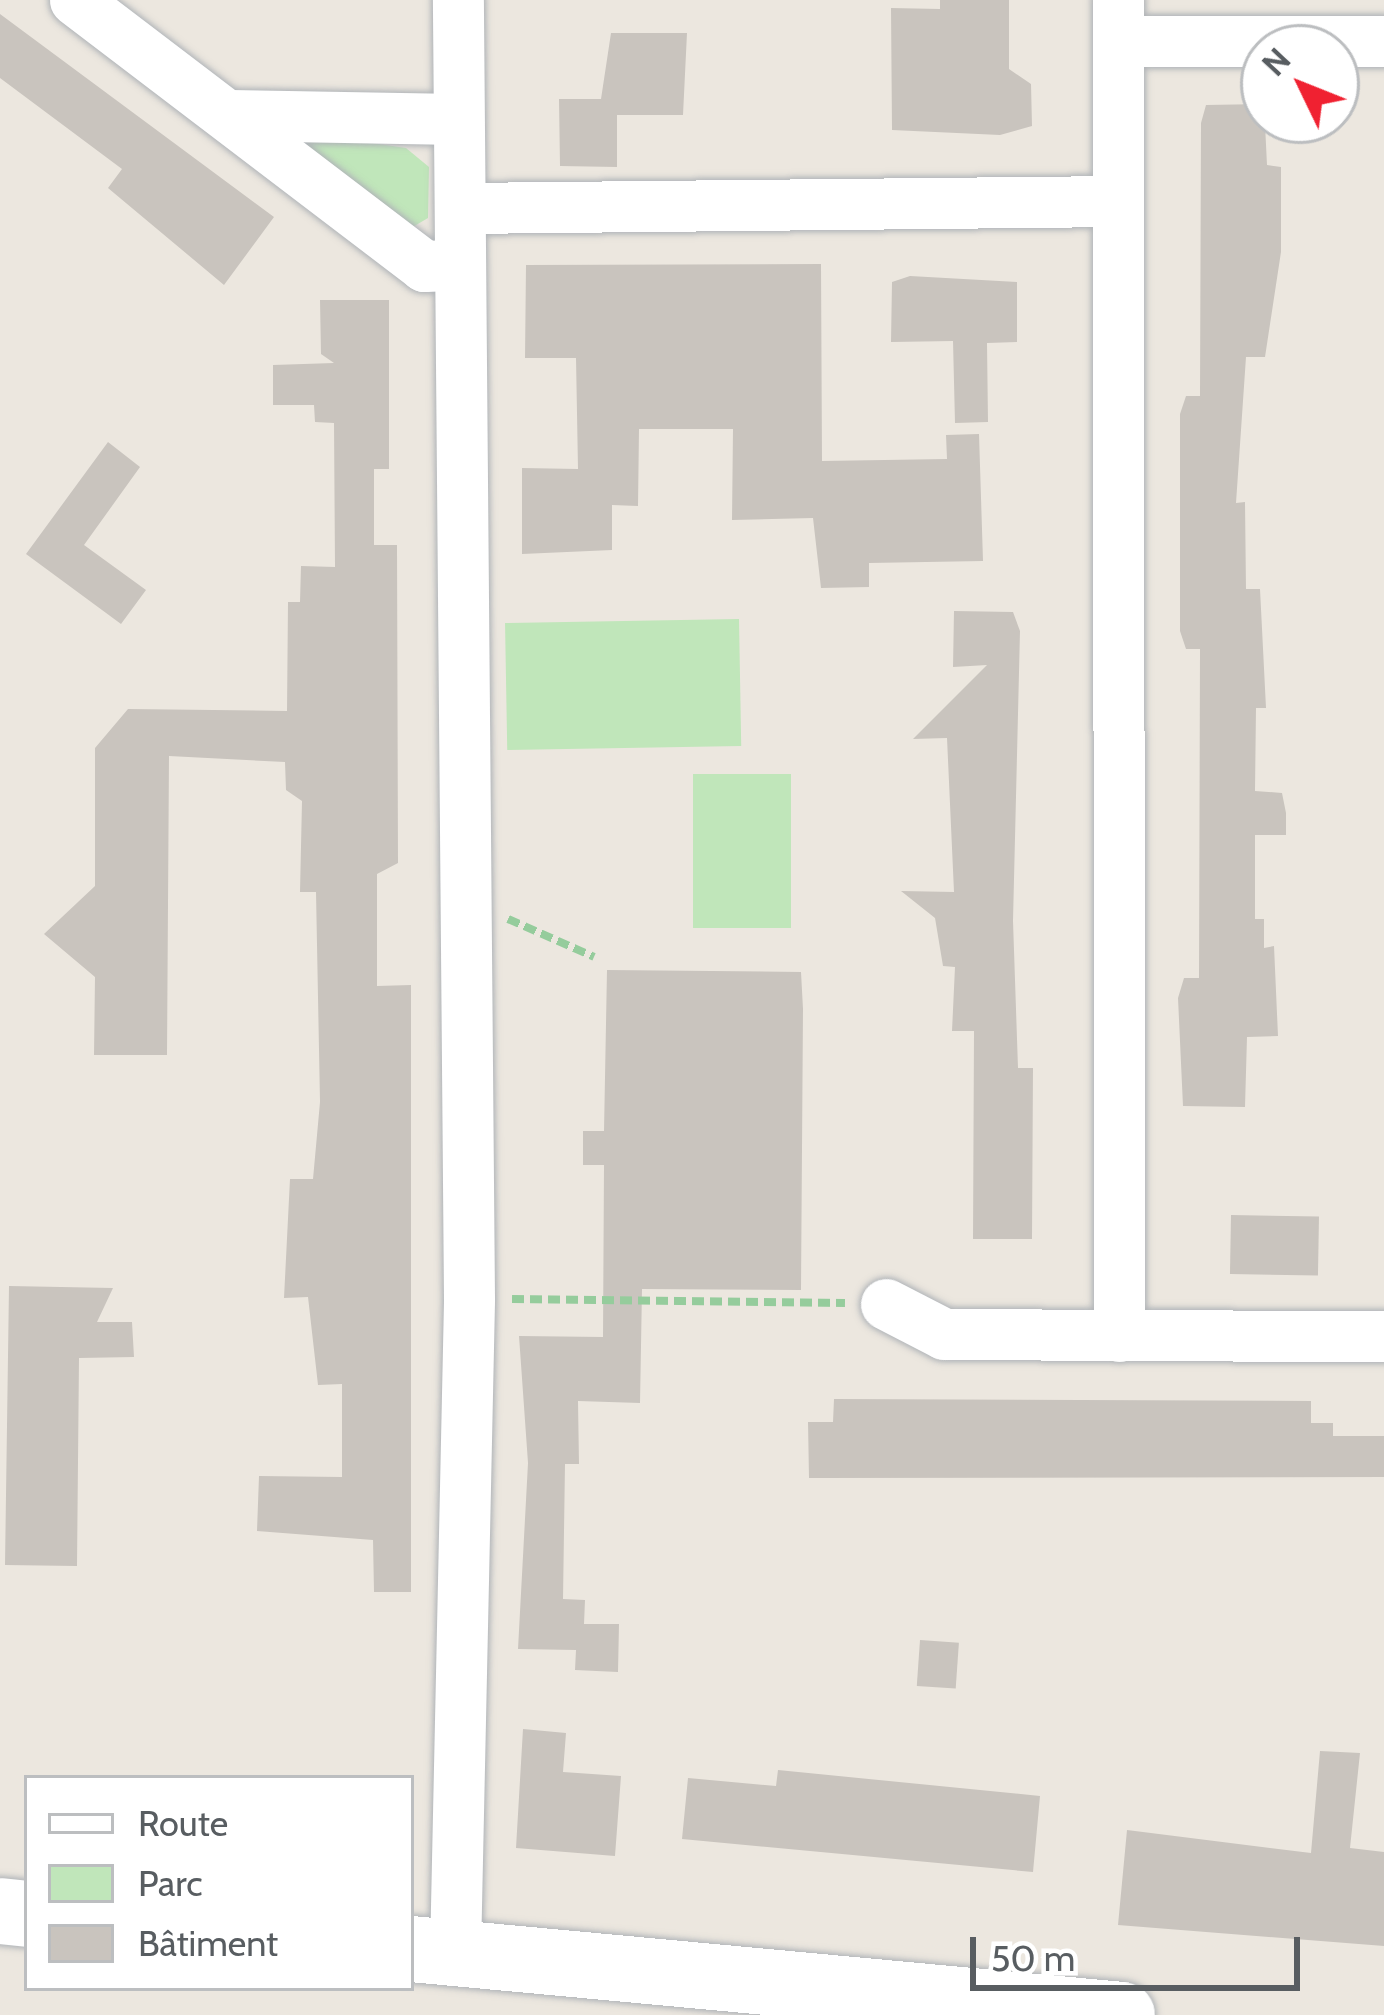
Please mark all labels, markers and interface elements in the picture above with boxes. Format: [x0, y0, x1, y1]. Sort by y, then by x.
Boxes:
north arrow [1240, 24, 1360, 144]
text: N [1253, 39, 1298, 84]
legend [24, 1775, 414, 1991]
text: Route [138, 1801, 228, 1845]
text: Parc [138, 1861, 203, 1905]
scale bar [976, 1913, 1306, 1987]
text: Bâtiment [138, 1921, 278, 1965]
text: 50 m [991, 1936, 1075, 1980]

